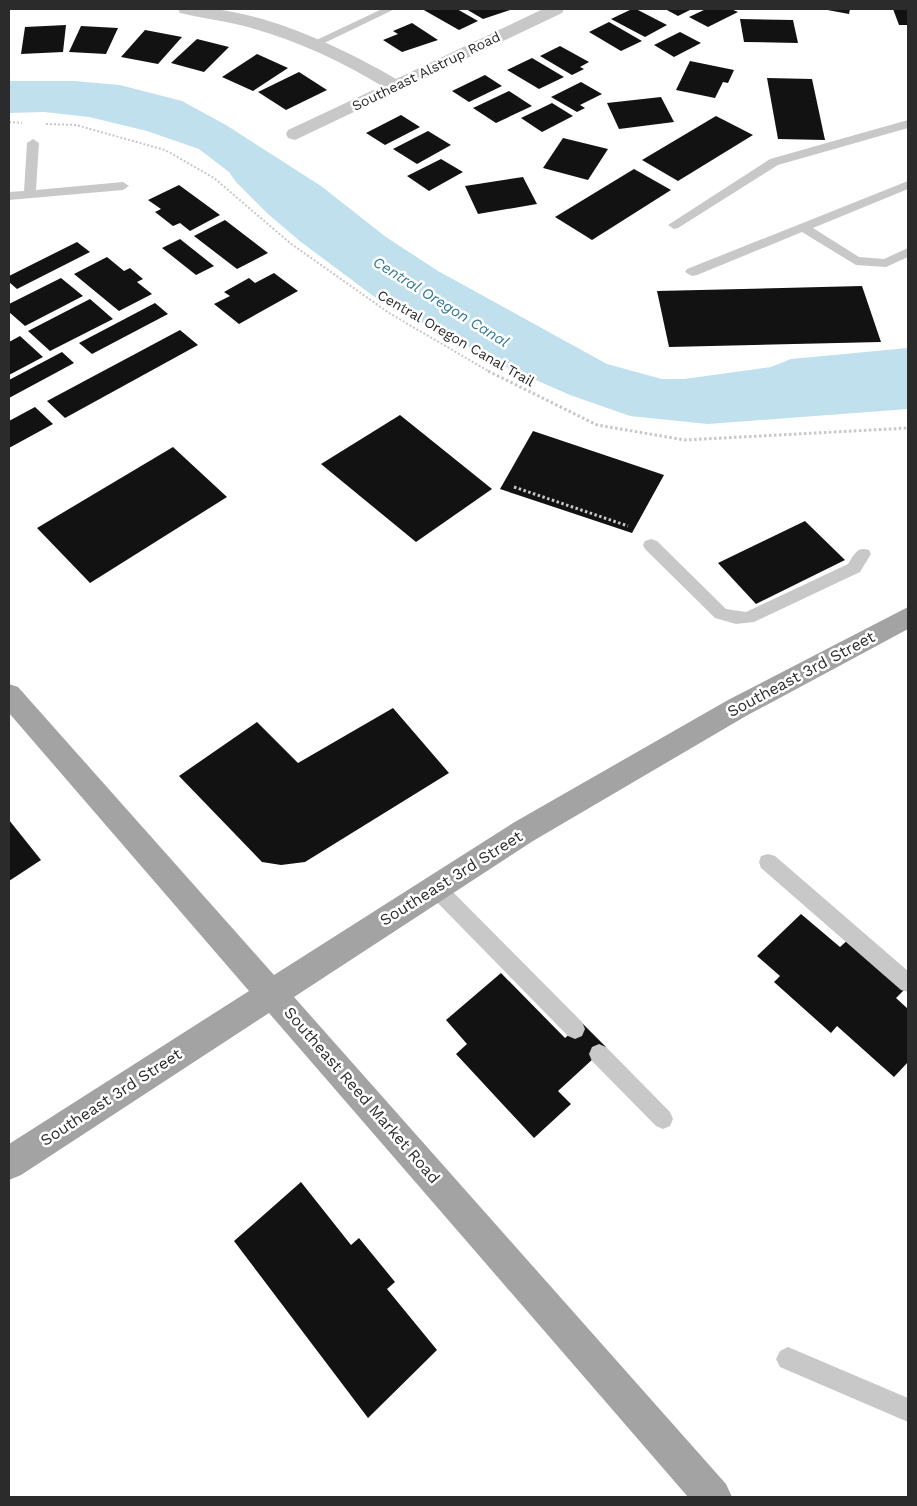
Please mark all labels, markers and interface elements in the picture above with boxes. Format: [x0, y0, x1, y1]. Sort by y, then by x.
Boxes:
street label: Southeast Alstrup Road [349, 28, 503, 114]
water label: Central Oregon Canal [370, 253, 513, 351]
street label: Central Oregon Canal Trail [375, 286, 538, 390]
street label: Southeast 3rd Street [724, 627, 878, 721]
street label: Southeast 3rd Street [376, 826, 526, 930]
street label: Southeast Reed Market Road [280, 1003, 444, 1187]
street label: Southeast 3rd Street [37, 1044, 185, 1150]

